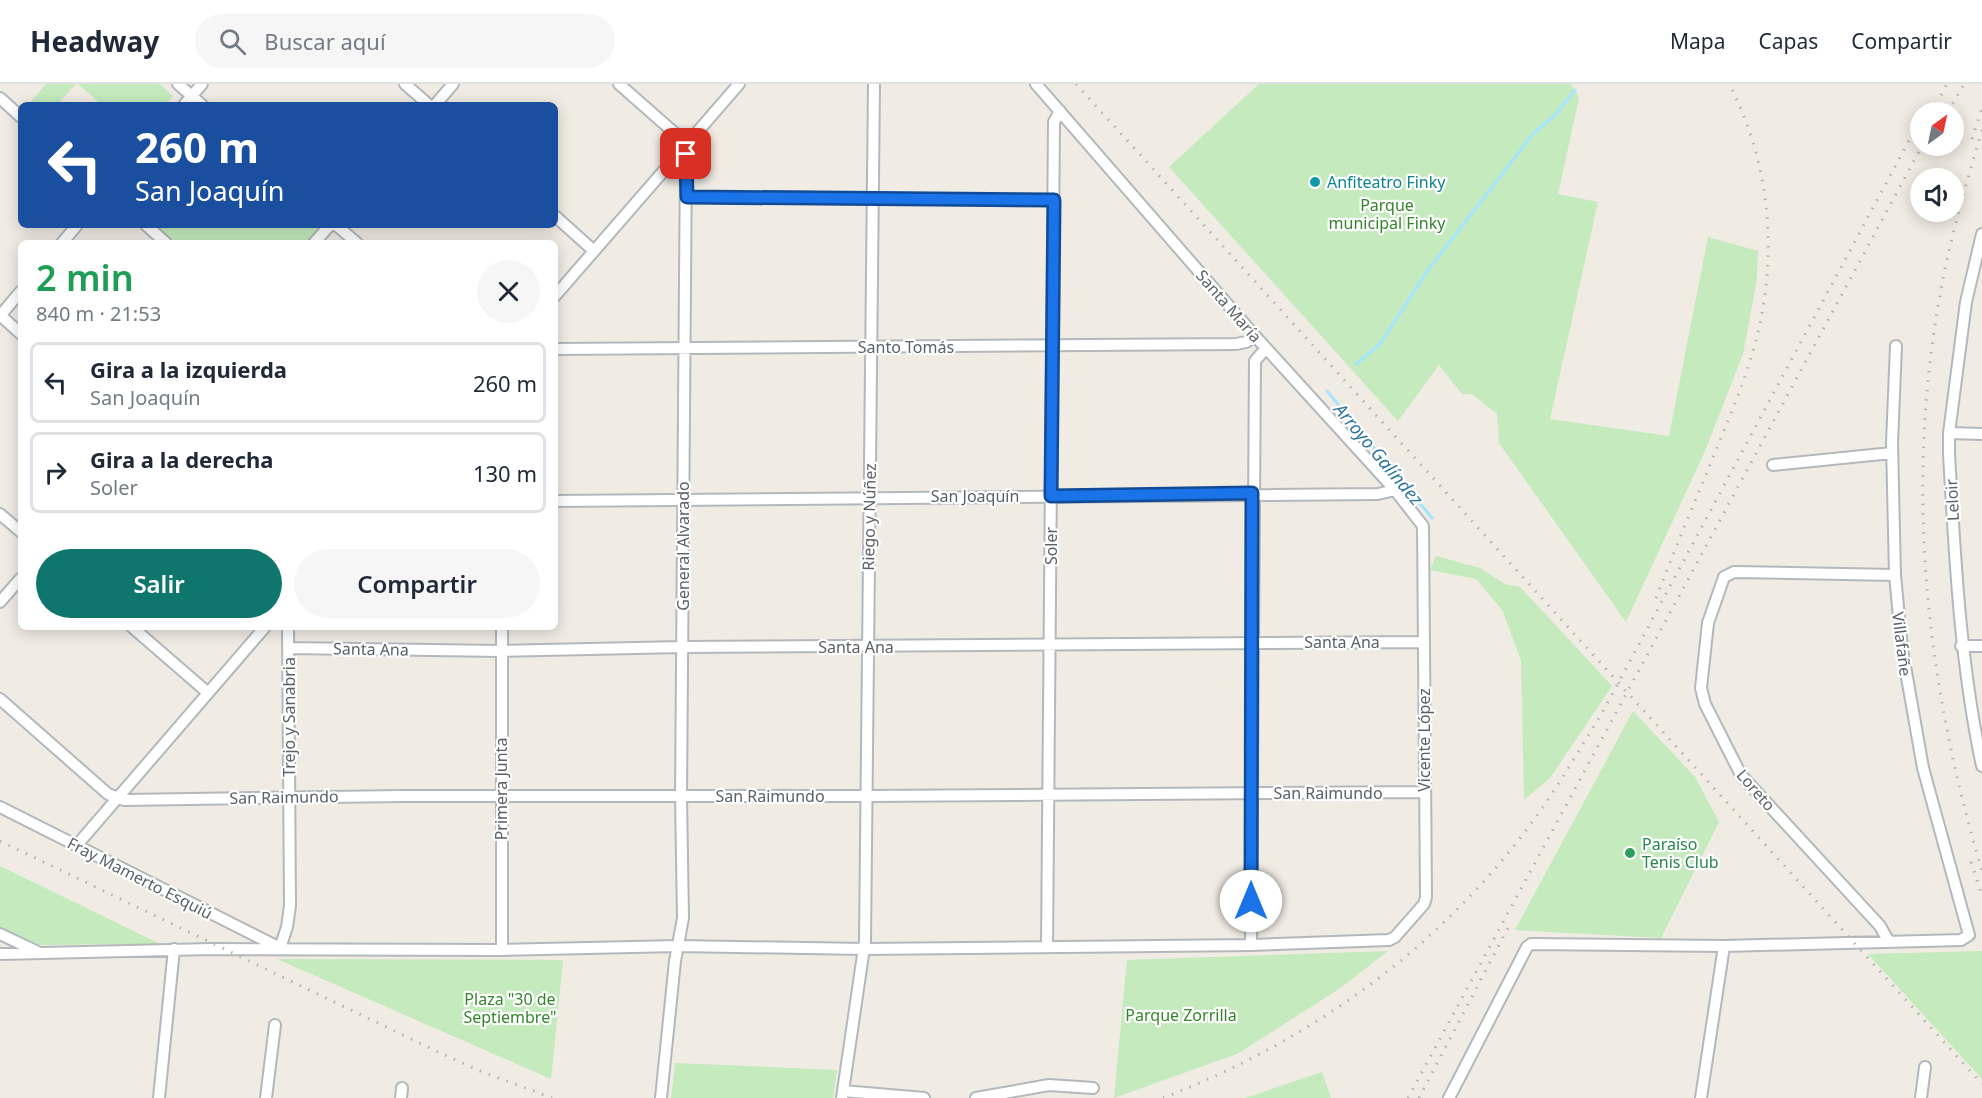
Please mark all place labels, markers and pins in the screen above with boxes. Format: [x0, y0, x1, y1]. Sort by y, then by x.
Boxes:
pin [660, 128, 711, 179]
place label: Anfiteatro Finky [1327, 171, 1446, 193]
marker: Anfiteatro Finky [1308, 175, 1322, 189]
place label: Paraíso Tenis Club [1642, 833, 1719, 873]
marker: Paraíso Tenis Club [1623, 846, 1637, 860]

